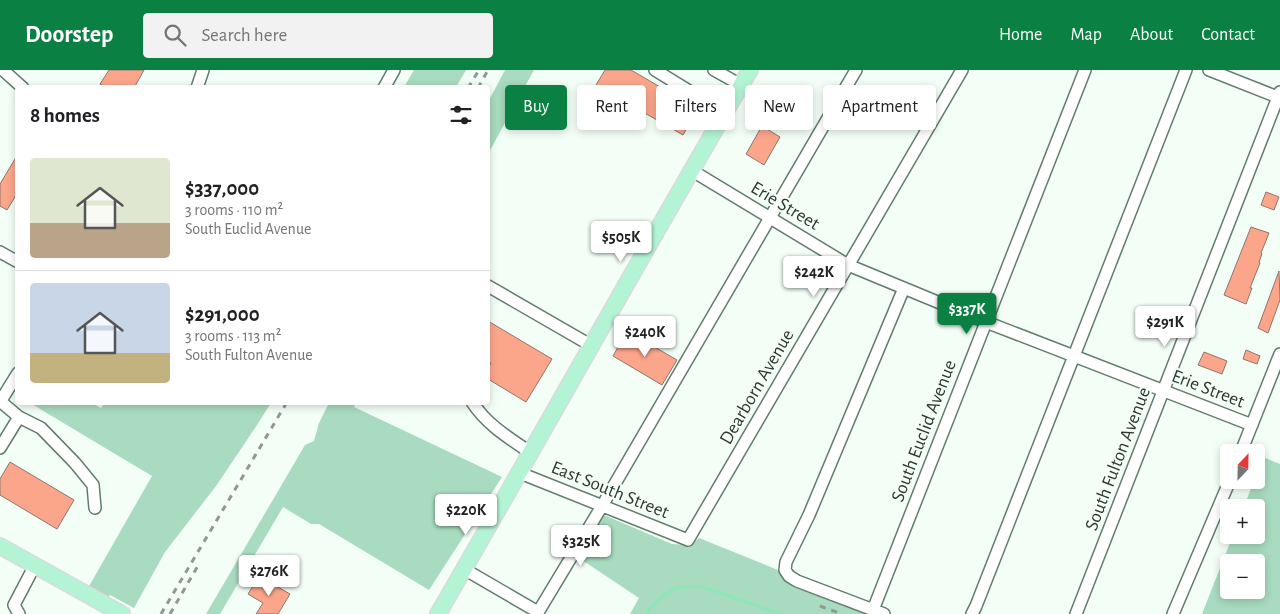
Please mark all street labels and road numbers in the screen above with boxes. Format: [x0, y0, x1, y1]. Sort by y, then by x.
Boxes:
street label: Erie Street [747, 178, 823, 234]
street label: Dearborn Avenue [716, 326, 798, 448]
street label: South Euclid Avenue [888, 358, 960, 504]
street label: Erie Street [1169, 366, 1247, 412]
street label: South Fulton Avenue [1082, 385, 1154, 533]
street label: East South Street [548, 458, 672, 522]

